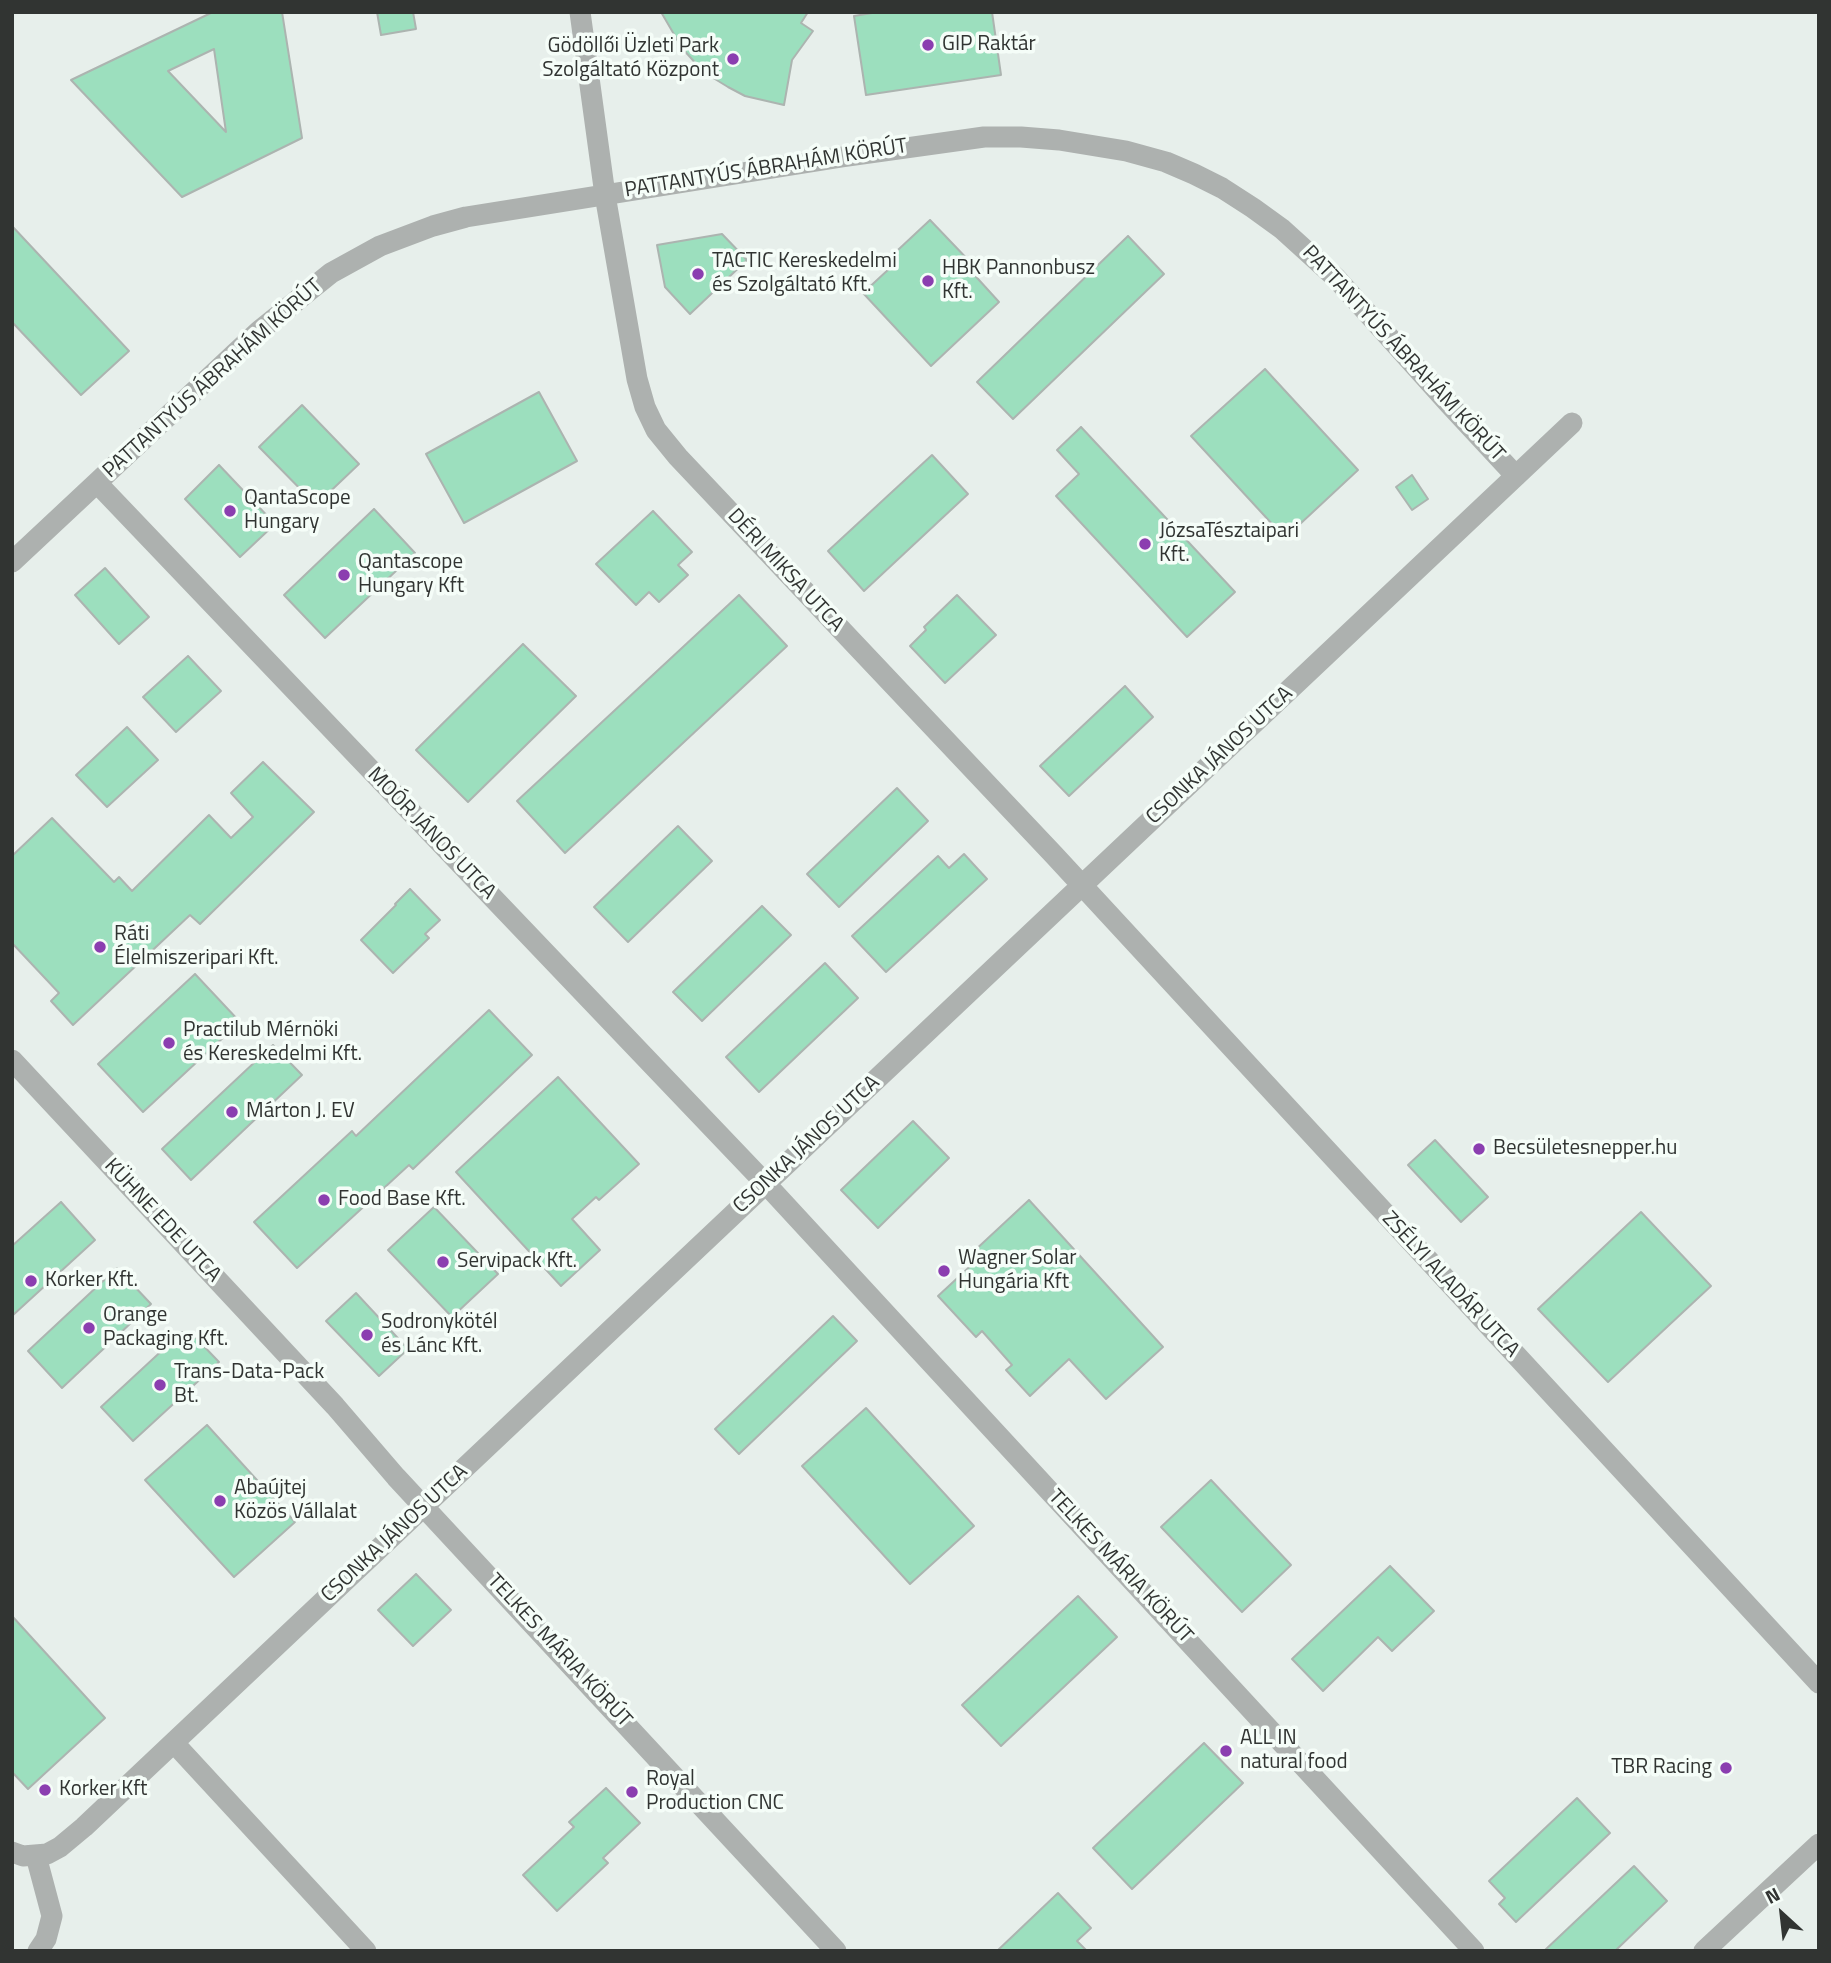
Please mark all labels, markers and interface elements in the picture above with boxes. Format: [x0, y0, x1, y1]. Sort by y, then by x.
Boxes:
place label: GIP Raktár [942, 32, 1036, 58]
place label: Gödöllői Üzleti Park Szolgáltató Központ [542, 34, 719, 84]
marker: GIP Raktár [920, 37, 936, 53]
marker: Gödöllői Üzleti Park Szolgáltató Központ [725, 51, 741, 67]
street label: PATTANTYÚS ÁBRAHÁM KÖRÚT [623, 134, 909, 204]
street label: PATTANTYÚS ÁBRAHÁM KÖRÚT [1296, 241, 1510, 467]
place label: TACTIC Kereskedelmi és Szolgáltató Kft. [712, 249, 897, 299]
place label: HBK Pannonbusz Kft. [942, 256, 1095, 306]
marker: TACTIC Kereskedelmi és Szolgáltató Kft. [690, 266, 706, 282]
marker: HBK Pannonbusz Kft. [920, 273, 936, 289]
street label: PATTANTYÚS ÁBRAHÁM KÖRÚT [98, 274, 328, 484]
place label: QantaScope Hungary [244, 486, 351, 536]
marker: QantaScope Hungary [222, 503, 238, 519]
street label: DÉRI MIKSA UTCA [722, 504, 848, 638]
place label: JózsaTésztaipari Kft. [1159, 519, 1299, 569]
marker: JózsaTésztaipari Kft. [1137, 536, 1153, 552]
place label: Qantascope Hungary Kft [358, 550, 464, 600]
marker: Qantascope Hungary Kft [336, 567, 352, 583]
street label: CSONKA JÁNOS UTCA [1142, 682, 1298, 830]
street label: MOÓR JÁNOS UTCA [362, 763, 500, 905]
place label: Ráti Élelmiszeripari Kft. [114, 922, 279, 972]
marker: Ráti Élelmiszeripari Kft. [92, 939, 108, 955]
place label: Practilub Mérnöki és Kereskedelmi Kft. [183, 1018, 362, 1068]
marker: Practilub Mérnöki és Kereskedelmi Kft. [161, 1035, 177, 1051]
street label: CSONKA JÁNOS UTCA [729, 1071, 885, 1219]
place label: Márton J. EV [246, 1099, 355, 1125]
marker: Márton J. EV [224, 1104, 240, 1120]
place label: Becsületesnepper.hu [1493, 1136, 1677, 1162]
marker: Becsületesnepper.hu [1471, 1141, 1487, 1157]
street label: KÜHNE EDE UTCA [98, 1154, 226, 1288]
place label: Food Base Kft. [338, 1187, 466, 1213]
marker: Food Base Kft. [316, 1192, 332, 1208]
street label: ZSÉLYI ALADÁR UTCA [1376, 1207, 1524, 1363]
place label: Wagner Solar Hungária Kft [958, 1246, 1076, 1296]
place label: Servipack Kft. [457, 1249, 577, 1275]
marker: Servipack Kft. [435, 1254, 451, 1270]
marker: Wagner Solar Hungária Kft [936, 1263, 952, 1279]
place label: Korker Kft. [45, 1268, 138, 1294]
marker: Korker Kft. [23, 1273, 39, 1289]
place label: Orange Packaging Kft. [103, 1303, 228, 1353]
place label: Sodronykötél és Lánc Kft. [381, 1310, 498, 1360]
marker: Orange Packaging Kft. [81, 1320, 97, 1336]
marker: Sodronykötél és Lánc Kft. [359, 1327, 375, 1343]
place label: Trans-Data-Pack Bt. [174, 1360, 324, 1410]
marker: Trans-Data-Pack Bt. [152, 1377, 168, 1393]
street label: CSONKA JÁNOS UTCA [317, 1460, 473, 1608]
place label: Abaújtej Közös Vállalat [234, 1476, 357, 1526]
street label: TELKES MÁRIA KÖRÚT [1042, 1485, 1198, 1649]
marker: Abaújtej Közös Vállalat [212, 1493, 228, 1509]
street label: TELKES MÁRIA KÖRÚT [481, 1569, 637, 1733]
place label: ALL IN natural food [1240, 1726, 1348, 1776]
marker: ALL IN natural food [1218, 1743, 1234, 1759]
place label: TBR Racing [1611, 1755, 1712, 1781]
marker: TBR Racing [1718, 1760, 1734, 1776]
place label: Royal Production CNC [646, 1767, 784, 1817]
place label: Korker Kft [59, 1777, 147, 1803]
marker: Korker Kft [37, 1782, 53, 1798]
marker: Royal Production CNC [624, 1784, 640, 1800]
north arrow [1747, 1879, 1817, 1949]
text: N [1760, 1879, 1785, 1911]

